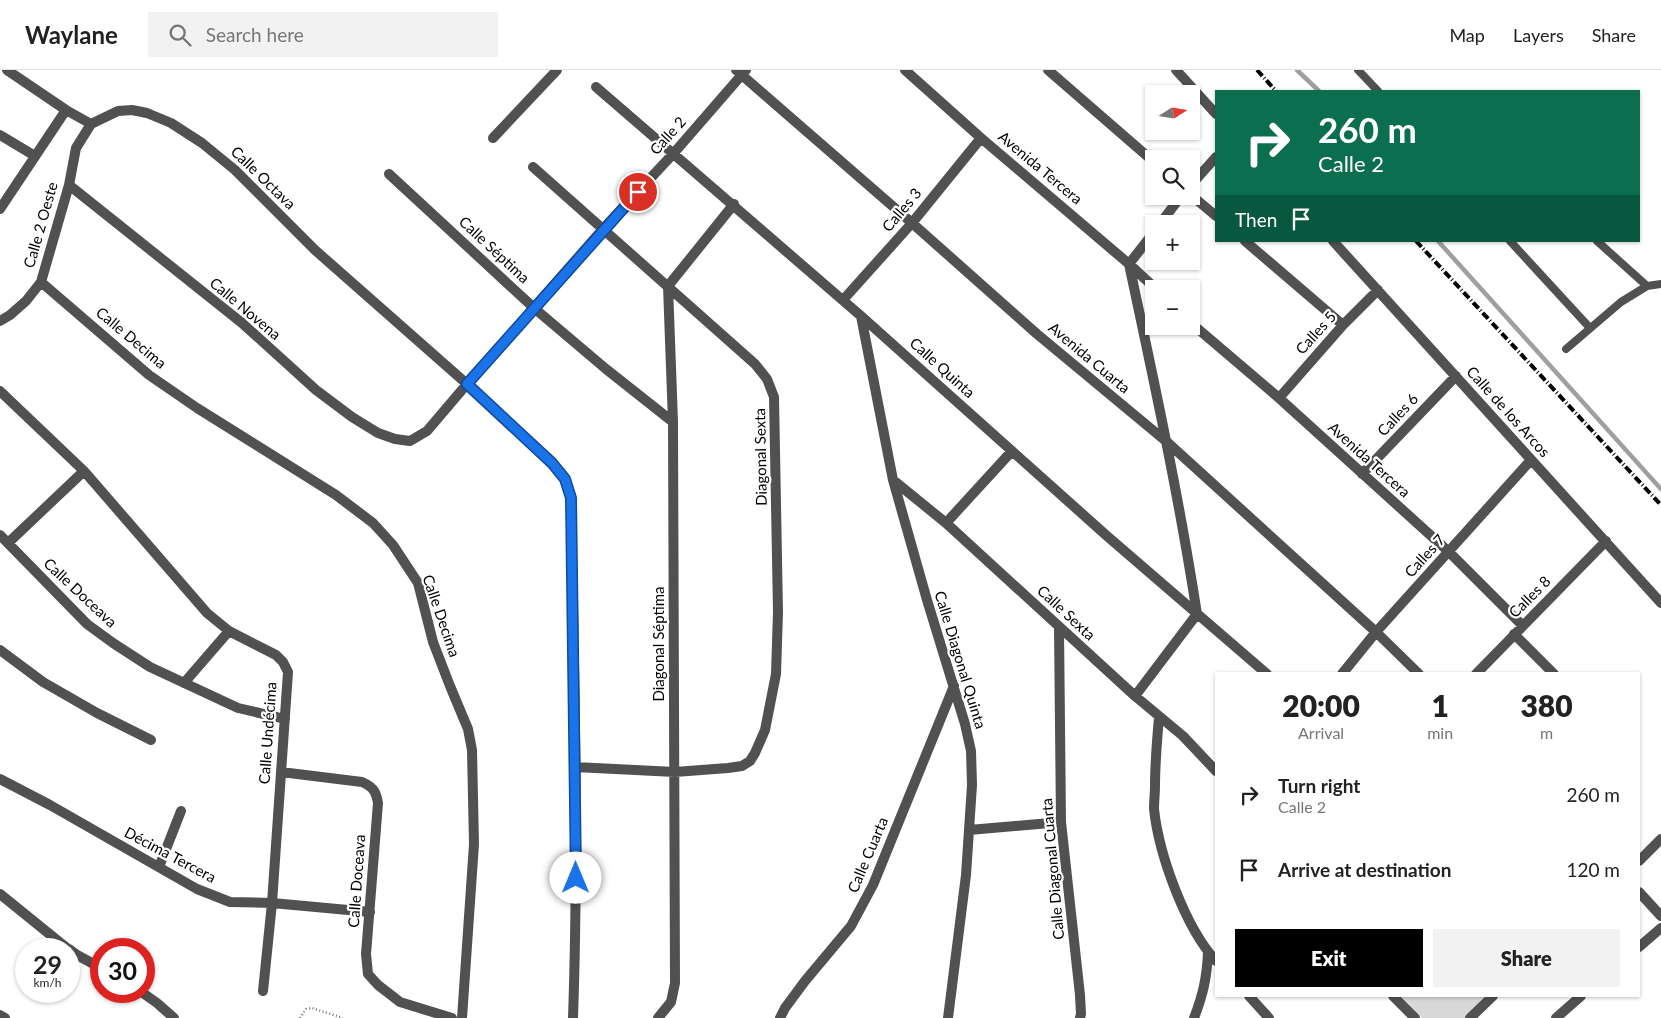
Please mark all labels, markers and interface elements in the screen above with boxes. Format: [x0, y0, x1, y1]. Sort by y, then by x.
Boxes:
search box [148, 12, 498, 57]
text: Waylane [25, 20, 118, 49]
icon: search [166, 21, 194, 49]
text: Search here [206, 23, 304, 46]
text: Map [1449, 24, 1485, 46]
text: Layers [1513, 24, 1564, 46]
text: Share [1592, 24, 1636, 46]
north arrow [1145, 85, 1200, 140]
map controls [1145, 85, 1200, 335]
text: 260 m [1318, 108, 1417, 150]
icon: right [1235, 110, 1300, 175]
street label: Calle 2 [646, 113, 689, 158]
street label: Avenida Tercera [995, 127, 1086, 208]
street label: Calle Octava [228, 142, 300, 213]
button: search [1145, 150, 1200, 205]
text: Calle 2 [1318, 150, 1384, 177]
pin [617, 171, 659, 213]
icon: arrive [624, 178, 652, 206]
street label: Calle 2 Oeste [19, 180, 61, 270]
street label: Calles 3 [878, 184, 925, 235]
icon: arrive [1287, 205, 1315, 233]
text: Then [1235, 208, 1277, 231]
street label: Calle Séptima [456, 212, 534, 286]
button: + [1145, 215, 1200, 270]
street label: Calle Novena [206, 273, 285, 343]
button: − [1145, 280, 1200, 335]
street label: Calle Decima [93, 303, 170, 372]
street label: Calles 5 [1291, 307, 1339, 357]
street label: Avenida Cuarta [1045, 318, 1134, 396]
street label: Calle Quinta [906, 333, 979, 401]
street label: Calle de los Arcos [1463, 362, 1554, 460]
street label: Calles 6 [1373, 389, 1422, 439]
street label: Diagonal Sexta [750, 408, 770, 506]
street label: Avenida Tercera [1325, 418, 1414, 501]
street label: Calles 7 [1400, 530, 1448, 580]
street label: Calle Doceava [40, 554, 121, 631]
street label: Calle Decima [419, 572, 464, 659]
street label: Calles 8 [1505, 572, 1554, 621]
street label: Calle Sexta [1034, 581, 1099, 644]
street label: Diagonal Séptima [649, 586, 667, 702]
street label: Calle Diagonal Quinta [931, 589, 990, 731]
street label: Calle Undécima [254, 681, 280, 785]
text: 20:00 [1282, 687, 1360, 723]
text: 1 [1431, 687, 1449, 723]
text: 380 [1520, 687, 1573, 723]
text: Arrival [1298, 723, 1344, 742]
text: min [1427, 723, 1453, 742]
text: m [1540, 723, 1553, 742]
text: Turn right [1278, 774, 1360, 797]
icon: right [1235, 781, 1263, 809]
text: 260 m [1566, 783, 1620, 806]
text: Calle 2 [1278, 797, 1326, 816]
street label: Calle Diagonal Cuarta [1037, 798, 1067, 941]
street label: Calle Cuarta [843, 814, 891, 895]
street label: Décima Tercera [122, 822, 219, 886]
street label: Calle Doceava [344, 834, 368, 928]
position arrow [549, 851, 601, 903]
icon: arrive [1235, 856, 1263, 884]
text: Arrive at destination [1278, 858, 1451, 881]
text: 120 m [1566, 858, 1620, 881]
button: Exit [1235, 929, 1423, 987]
button: Share [1433, 929, 1620, 987]
speed limit sign: 30 [90, 938, 155, 1003]
text: 29 [33, 949, 62, 979]
text: km/h [33, 975, 62, 990]

